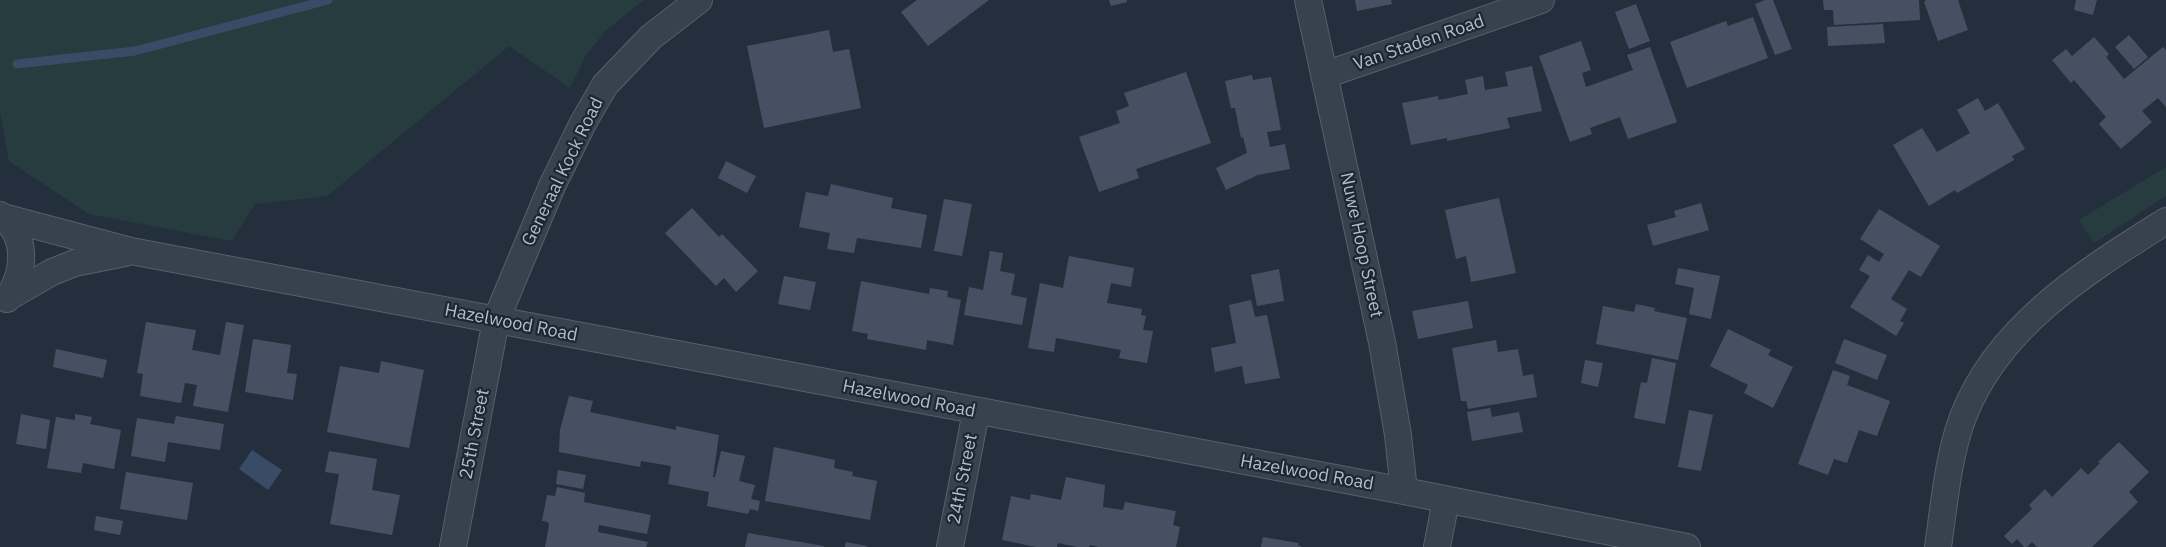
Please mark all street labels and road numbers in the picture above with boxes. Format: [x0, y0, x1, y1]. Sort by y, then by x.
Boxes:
street label: Van Staden Road [1351, 10, 1487, 76]
street label: Generaal Kock Road [518, 94, 608, 250]
street label: Nuwe Hoop Street [1335, 170, 1387, 320]
street label: Hazelwood Road [443, 300, 579, 346]
street label: Hazelwood Road [841, 376, 977, 422]
street label: 25th Street [456, 387, 494, 481]
street label: 24th Street [944, 432, 982, 526]
street label: Hazelwood Road [1239, 451, 1375, 495]

